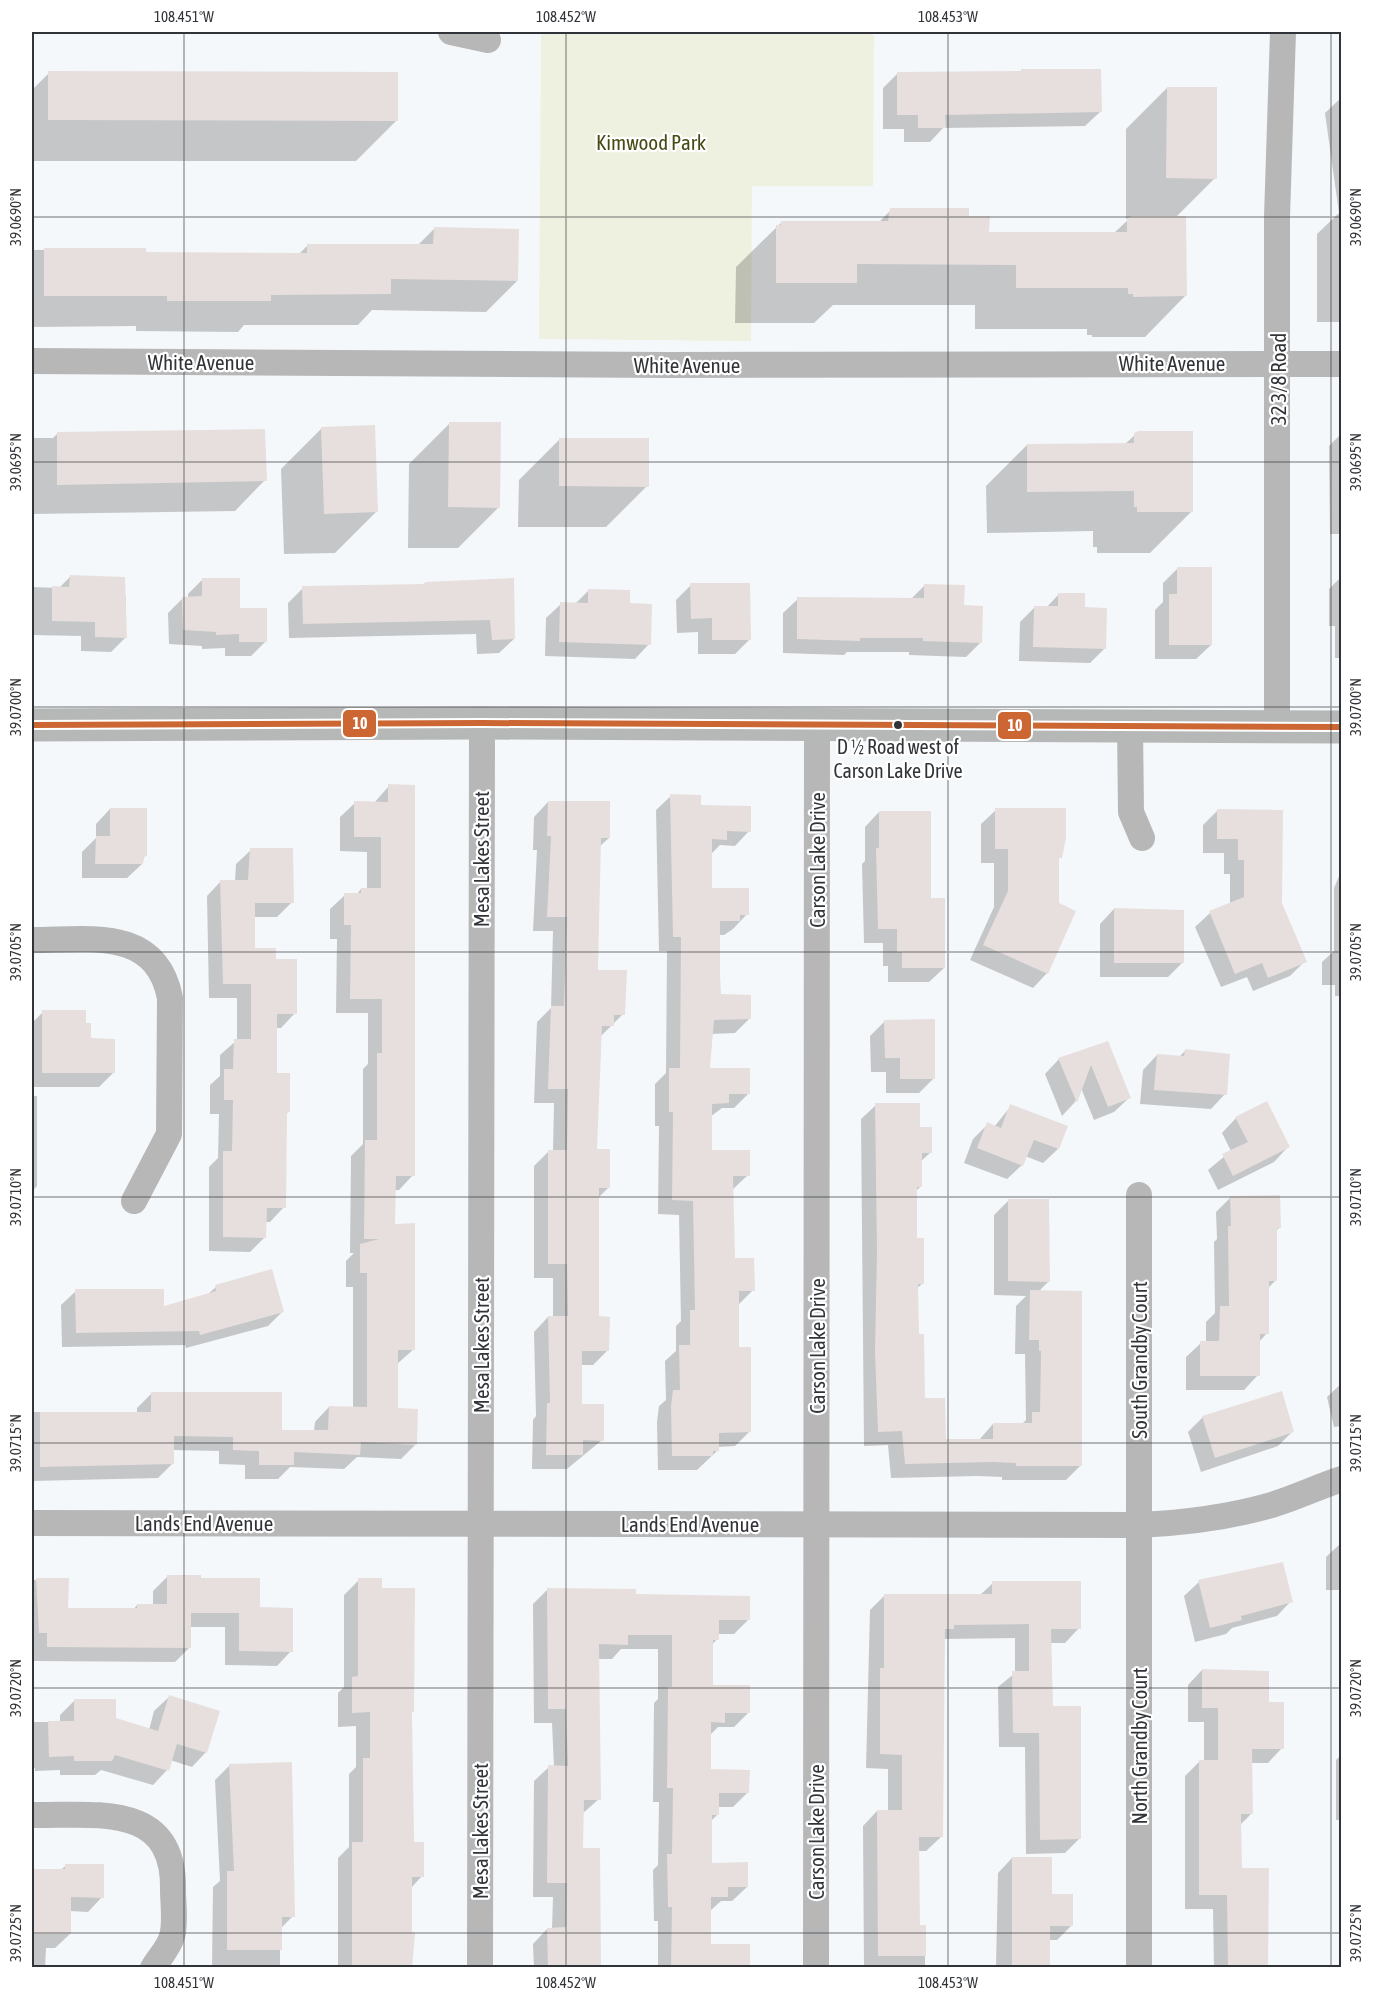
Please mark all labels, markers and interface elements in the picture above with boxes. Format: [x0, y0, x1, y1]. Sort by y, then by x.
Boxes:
text: 108.451°W [154, 8, 214, 25]
text: 108.452°W [536, 8, 596, 25]
text: 108.453°W [918, 8, 978, 25]
park label: Kimwood Park [596, 130, 706, 154]
text: 39.0690°N [7, 188, 24, 246]
text: 39.0690°N [1347, 188, 1364, 246]
street label: 32 3/8 Road [1266, 333, 1290, 425]
street label: White Avenue [148, 350, 254, 374]
street label: White Avenue [1119, 351, 1225, 375]
street label: White Avenue [634, 353, 740, 377]
text: 39.0695°N [7, 433, 24, 491]
text: 39.0695°N [1347, 433, 1364, 491]
text: 39.0700°N [7, 678, 24, 736]
text: 39.0700°N [1347, 678, 1364, 736]
line badge: 10 [342, 709, 377, 738]
line badge: 10 [997, 711, 1032, 740]
text: 10 [352, 714, 368, 732]
text: 10 [1007, 716, 1023, 734]
marker: D ½ Road west of Carson Lake Drive [892, 719, 904, 731]
place label: D ½ Road west of Carson Lake Drive [833, 735, 963, 782]
street label: Mesa Lakes Street [469, 791, 493, 927]
street label: Carson Lake Drive [805, 792, 829, 928]
text: 39.0705°N [7, 923, 24, 981]
text: 39.0705°N [1347, 923, 1364, 981]
text: 39.0710°N [7, 1168, 24, 1226]
text: 39.0710°N [1347, 1168, 1364, 1226]
street label: Mesa Lakes Street [469, 1277, 493, 1413]
street label: Carson Lake Drive [805, 1278, 829, 1414]
street label: South Grandby Court [1127, 1281, 1151, 1439]
text: 39.0715°N [7, 1414, 24, 1472]
text: 39.0715°N [1347, 1414, 1364, 1472]
street label: Lands End Avenue [135, 1511, 273, 1535]
street label: Lands End Avenue [621, 1512, 759, 1536]
text: 39.0720°N [7, 1659, 24, 1717]
text: 39.0720°N [1347, 1659, 1364, 1717]
street label: North Grandby Court [1127, 1668, 1151, 1824]
street label: Mesa Lakes Street [468, 1763, 492, 1899]
street label: Carson Lake Drive [804, 1764, 828, 1900]
text: 39.0725°N [7, 1904, 24, 1962]
text: 39.0725°N [1347, 1904, 1364, 1962]
text: 108.451°W [154, 1974, 214, 1991]
text: 108.452°W [536, 1974, 596, 1991]
text: 108.453°W [918, 1974, 978, 1991]

